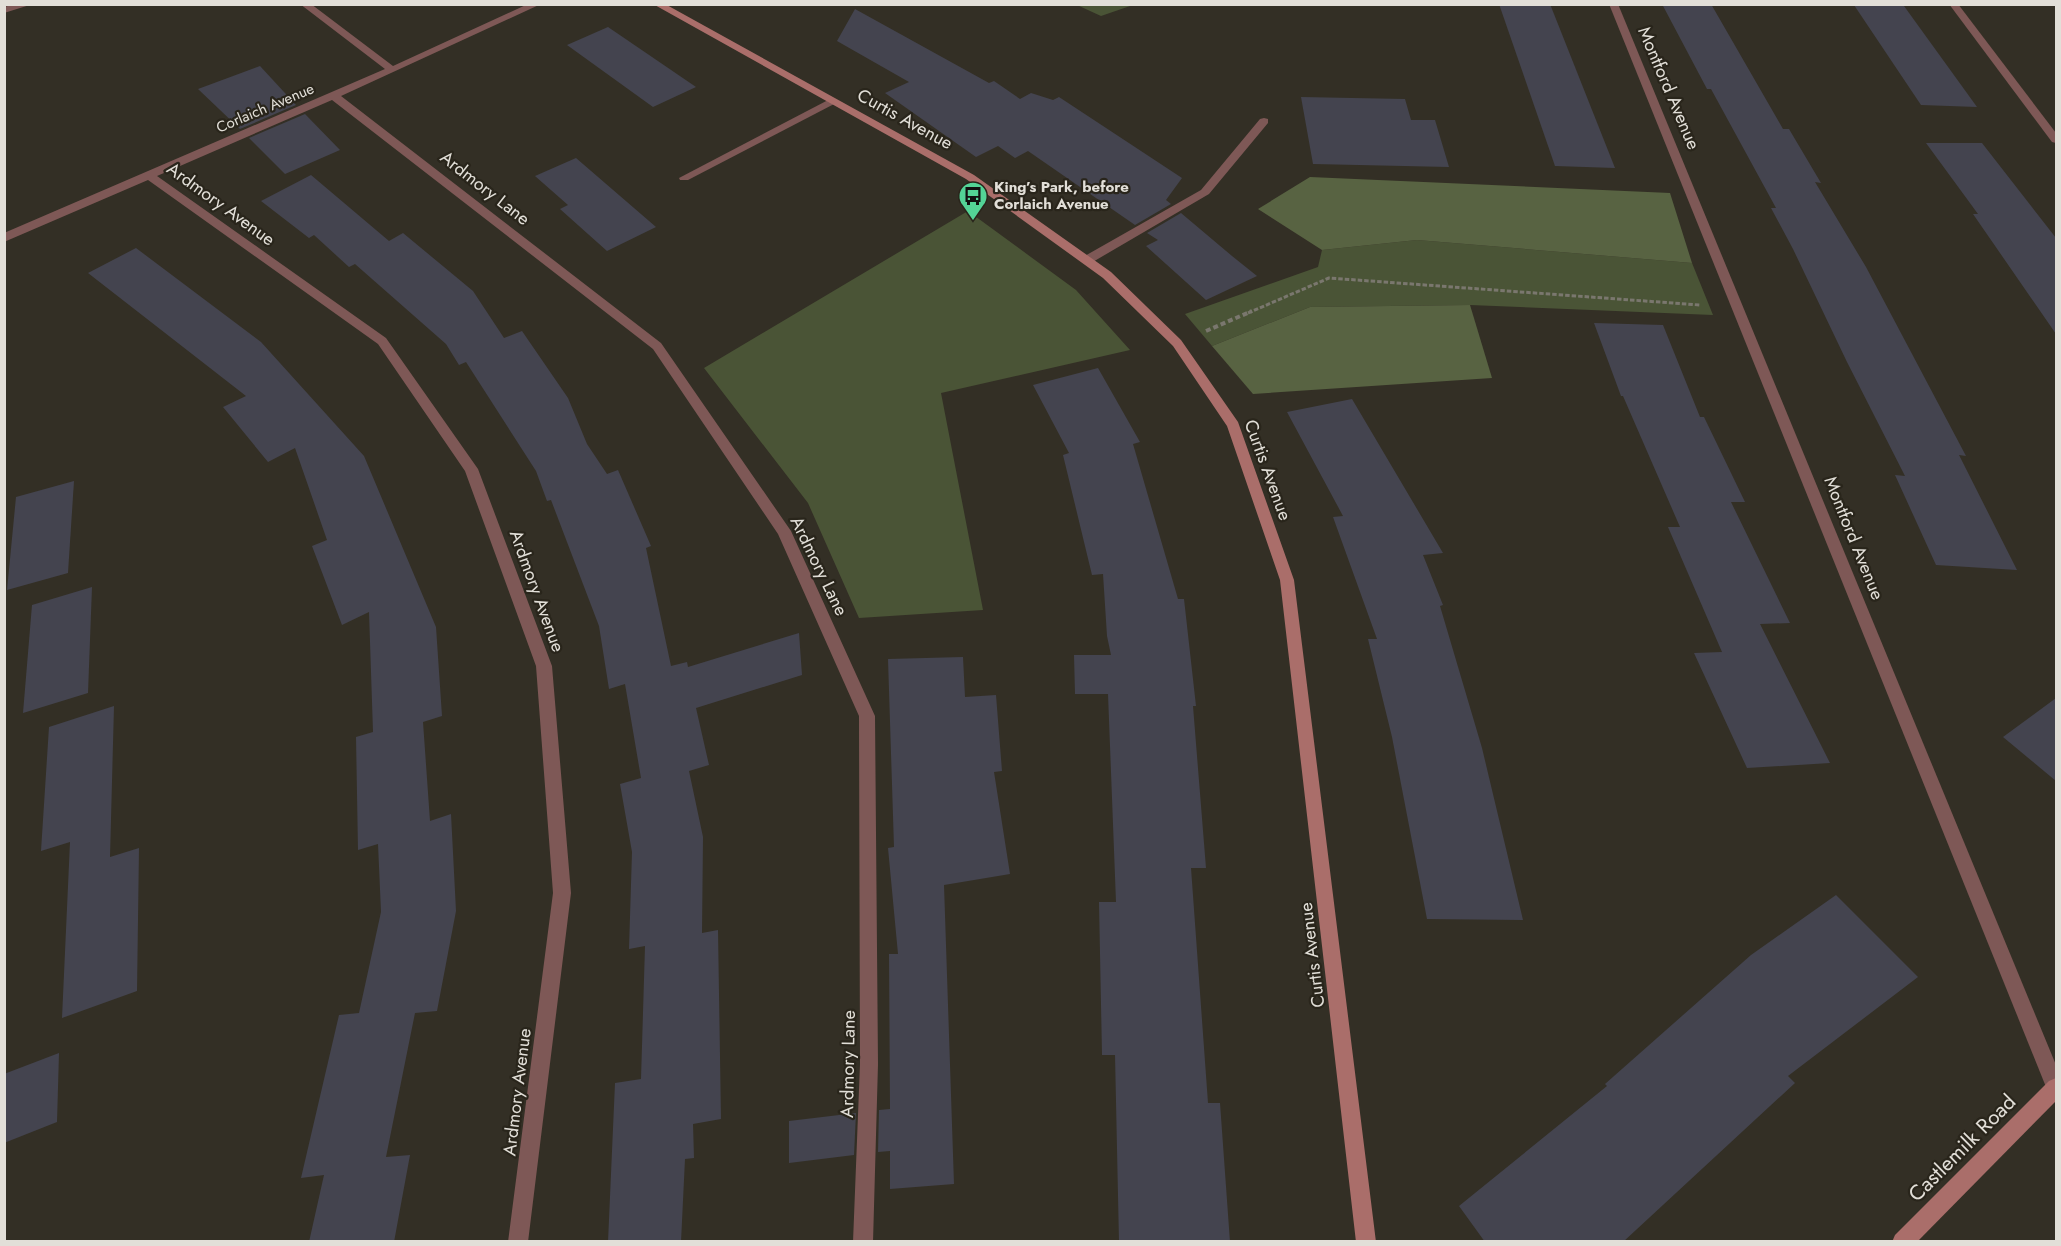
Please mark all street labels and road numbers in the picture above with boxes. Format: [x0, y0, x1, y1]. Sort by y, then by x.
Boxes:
street label: Montford Avenue [1631, 23, 1707, 153]
street label: Corlaich Avenue [213, 77, 318, 139]
street label: Curtis Avenue [852, 82, 958, 156]
street label: Ardmory Lane [435, 145, 535, 231]
street label: Ardmory Avenue [161, 156, 281, 252]
street label: Curtis Avenue [1238, 416, 1298, 524]
street label: Montford Avenue [1817, 472, 1891, 604]
street label: Ardmory Lane [784, 512, 854, 620]
street label: Ardmory Avenue [503, 526, 571, 656]
street label: Curtis Avenue [1293, 901, 1331, 1009]
street label: Ardmory Lane [834, 1010, 862, 1118]
street label: Ardmory Avenue [496, 1027, 538, 1157]
street label: Castlemilk Road [1901, 1087, 2023, 1209]

